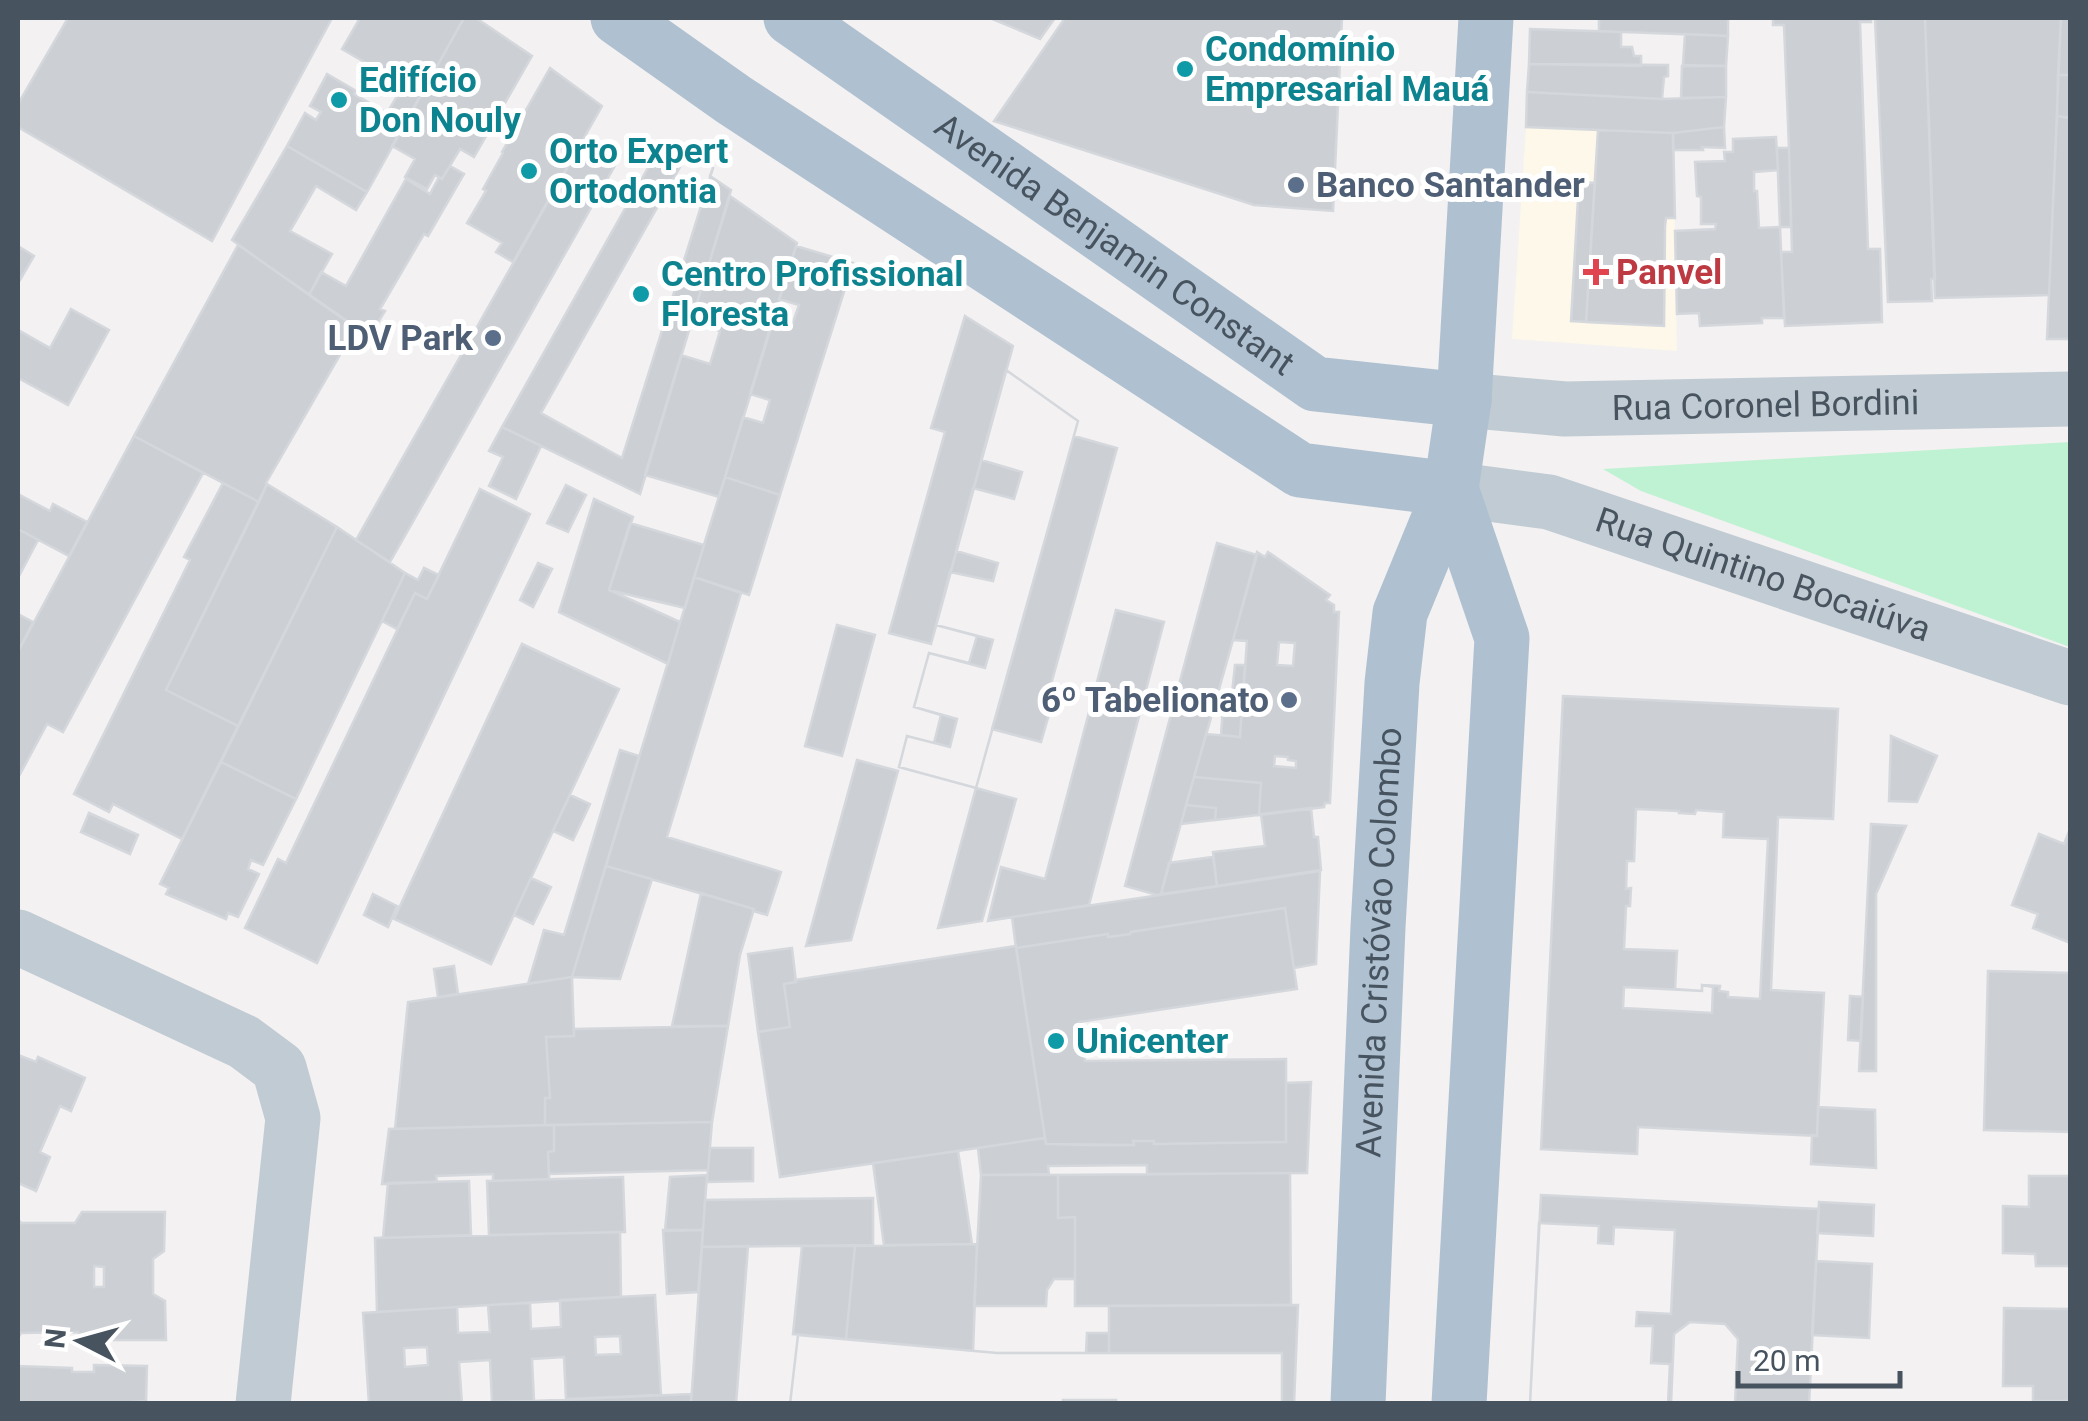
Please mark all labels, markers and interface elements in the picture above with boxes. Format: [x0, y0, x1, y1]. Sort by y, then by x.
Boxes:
place label: Condomínio Empresarial Mauá [1205, 29, 1489, 110]
marker: Condomínio Empresarial Mauá [1174, 58, 1196, 80]
place label: Edifício Don Nouly [359, 60, 521, 141]
marker: Edifício Don Nouly [328, 89, 350, 111]
street label: Avenida Benjamin Constant [927, 105, 1302, 384]
place label: Orto Expert Ortodontia [549, 131, 728, 212]
marker: Orto Expert Ortodontia [518, 160, 540, 182]
place label: Banco Santander [1316, 165, 1585, 206]
marker: Banco Santander [1285, 174, 1307, 196]
place label: Panvel [1616, 252, 1722, 293]
place label: Centro Profissional Floresta [661, 254, 964, 335]
marker: Panvel [1585, 261, 1607, 283]
marker: Centro Profissional Floresta [630, 283, 652, 305]
place label: LDV Park [328, 318, 474, 359]
marker: LDV Park [482, 327, 504, 349]
street label: Rua Coronel Bordini [1611, 381, 1920, 429]
street label: Rua Quintino Bocaiúva [1591, 499, 1936, 650]
place label: 6º Tabelionato [1041, 680, 1269, 721]
marker: 6º Tabelionato [1278, 689, 1300, 711]
street label: Avenida Cristóvão Colombo [1348, 726, 1410, 1158]
place label: Unicenter [1076, 1021, 1228, 1062]
marker: Unicenter [1045, 1030, 1067, 1052]
north arrow [30, 1291, 130, 1391]
scale bar [1738, 1326, 1900, 1388]
text: N [38, 1327, 73, 1350]
text: 20 m [1753, 1343, 1820, 1378]

